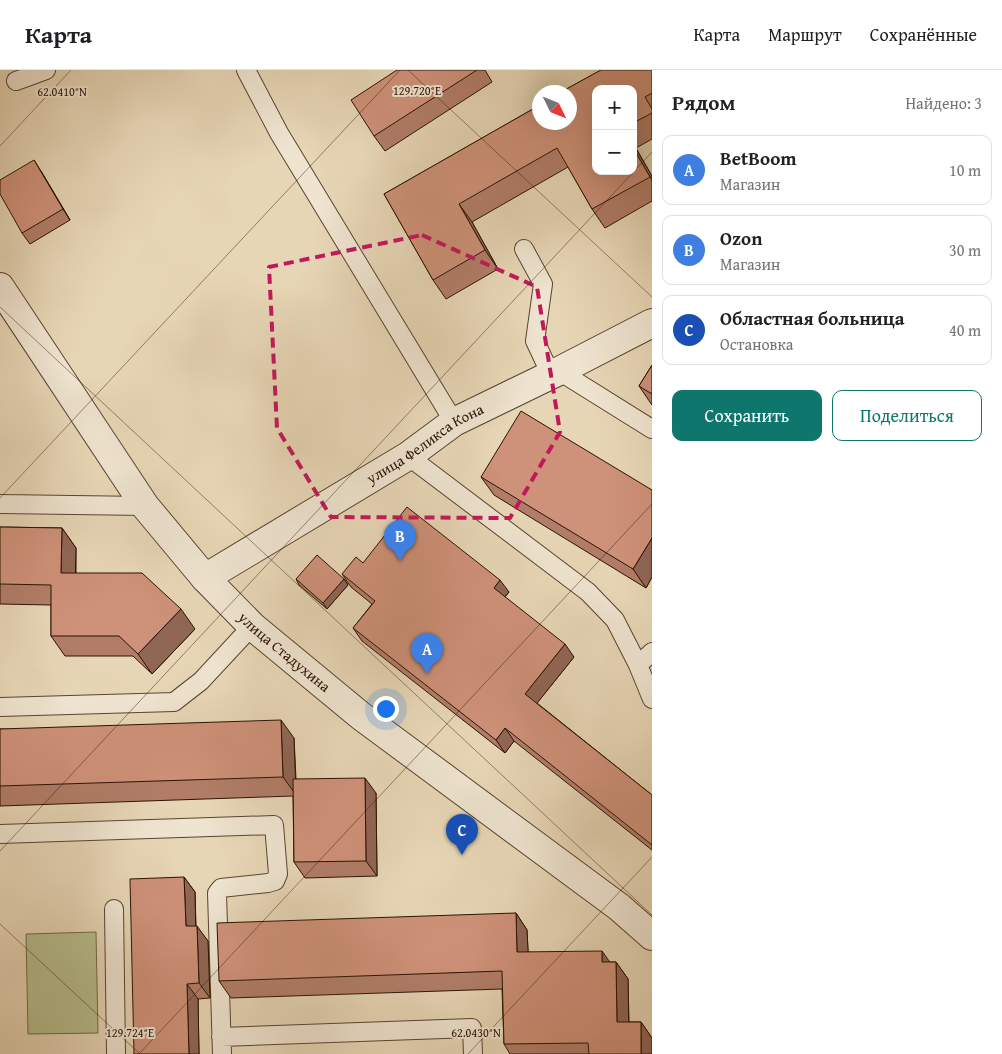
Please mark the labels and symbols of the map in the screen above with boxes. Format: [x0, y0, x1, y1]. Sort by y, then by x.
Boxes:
text: 129.720°E [393, 82, 441, 99]
text: 62.0410°N [37, 83, 87, 100]
north arrow [532, 85, 577, 130]
street label: улица Феликса Кона [362, 398, 488, 489]
pin: B [384, 520, 416, 561]
street label: улица Стадухина [233, 606, 336, 697]
pin: A [411, 633, 443, 674]
your location [373, 696, 399, 722]
pin: C [446, 814, 478, 855]
text: 129.724°E [106, 1024, 154, 1041]
text: 62.0430°N [451, 1024, 501, 1041]

